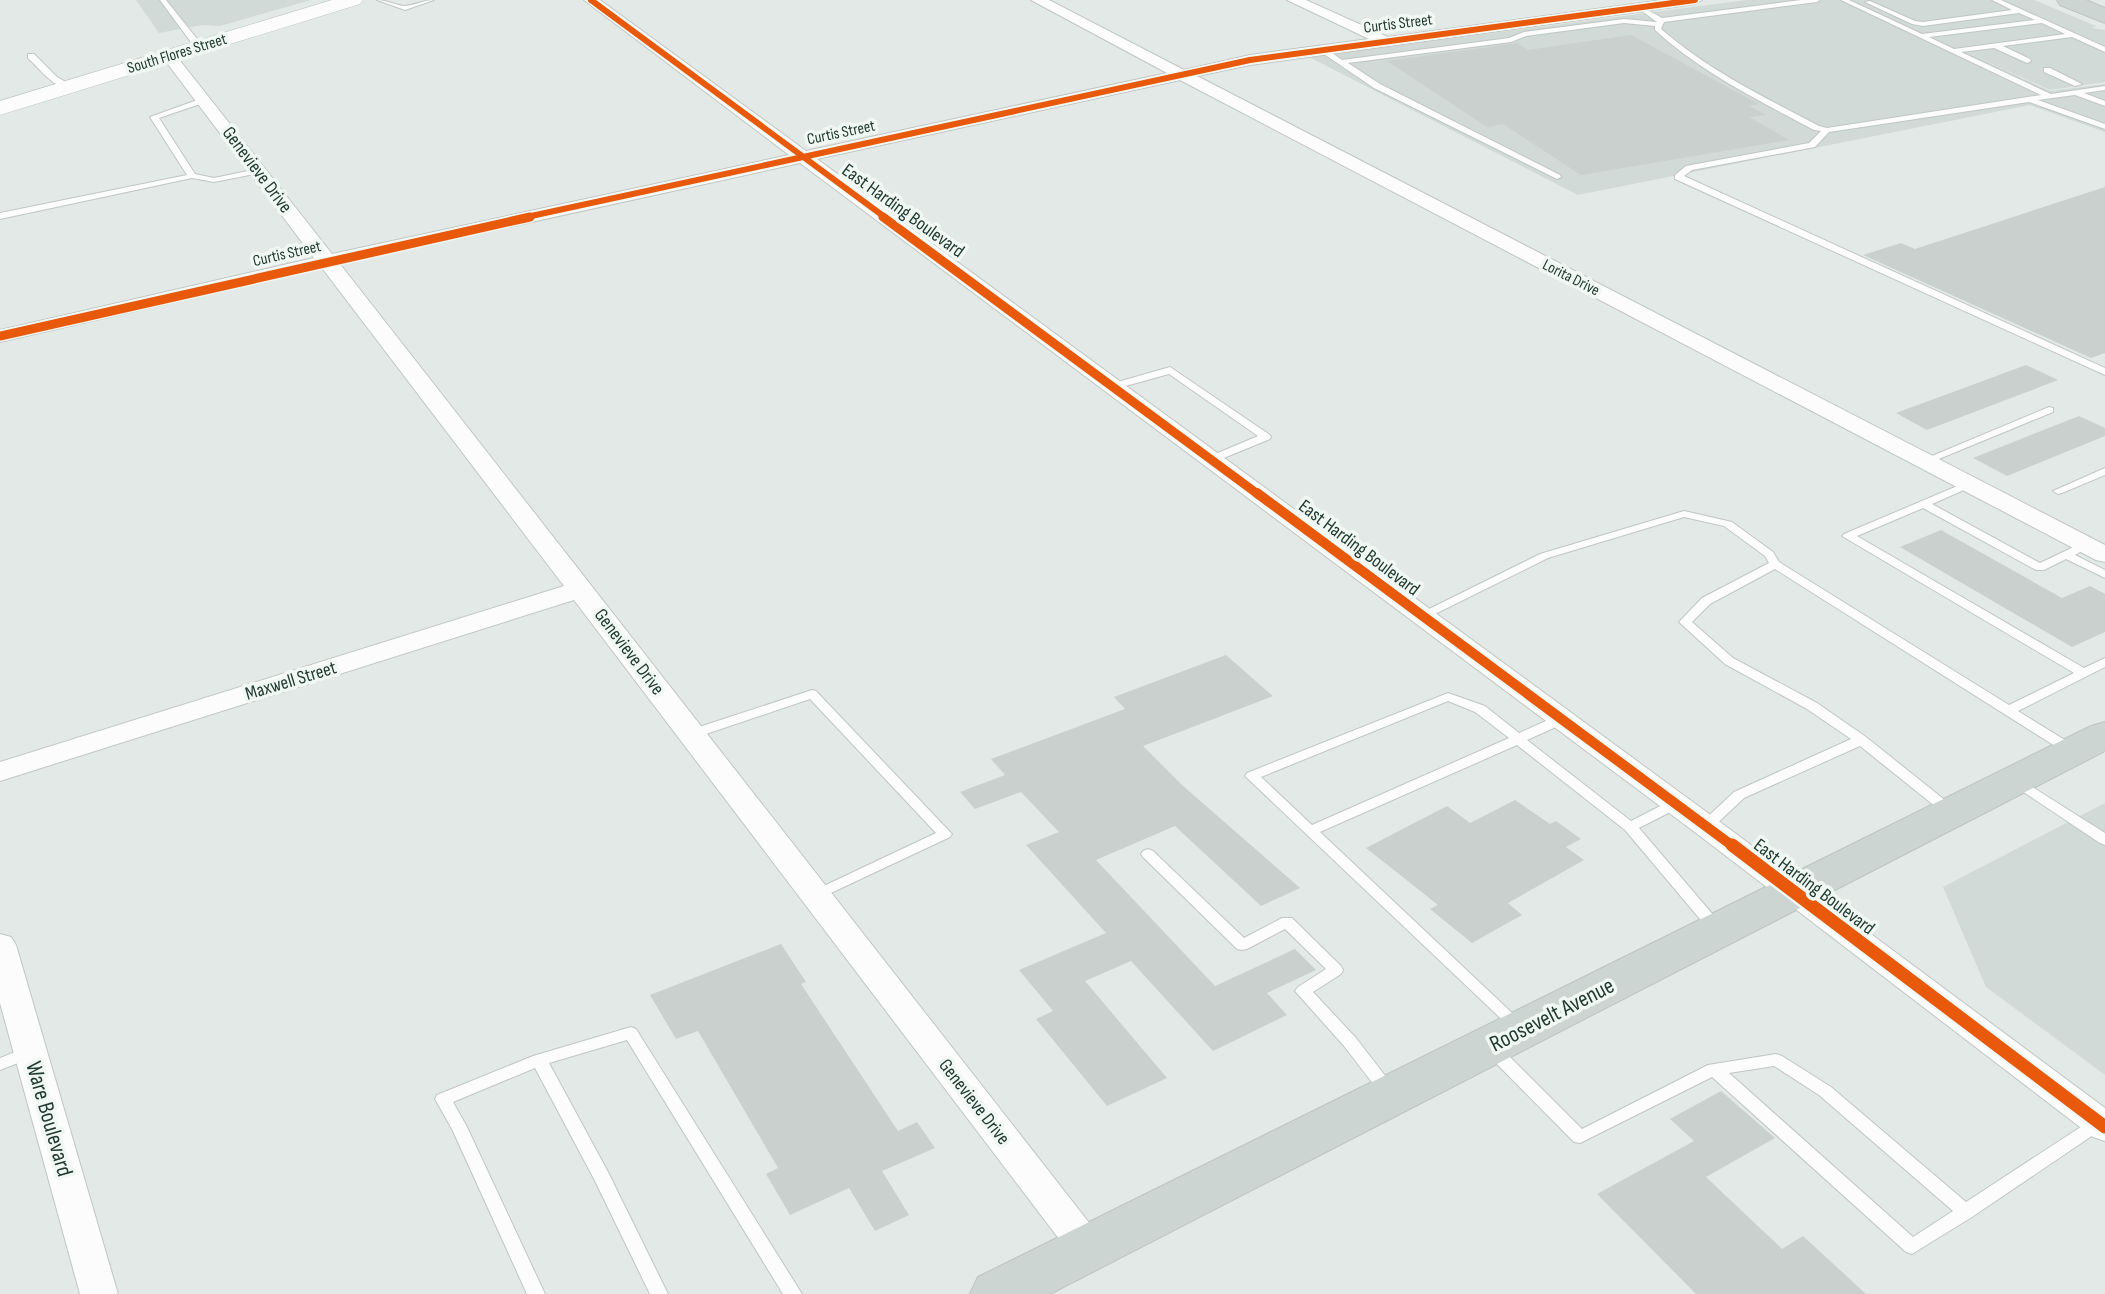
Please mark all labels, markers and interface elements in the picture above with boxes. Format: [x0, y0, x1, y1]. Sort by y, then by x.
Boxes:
street label: Curtis Street [1363, 10, 1434, 38]
street label: South Flores Street [125, 30, 229, 78]
street label: Curtis Street [805, 117, 877, 149]
street label: Genevieve Drive [217, 122, 297, 218]
street label: East Harding Boulevard [837, 159, 969, 263]
street label: Curtis Street [251, 237, 323, 271]
street label: Lorita Drive [1539, 256, 1603, 300]
street label: East Harding Boulevard [1294, 495, 1424, 601]
street label: Genevieve Drive [589, 604, 669, 700]
street label: Maxwell Street [243, 656, 340, 706]
street label: East Harding Boulevard [1749, 834, 1879, 940]
street label: Roosevelt Avenue [1485, 972, 1619, 1058]
street label: Genevieve Drive [933, 1055, 1015, 1149]
street label: Ware Boulevard [19, 1058, 79, 1180]

